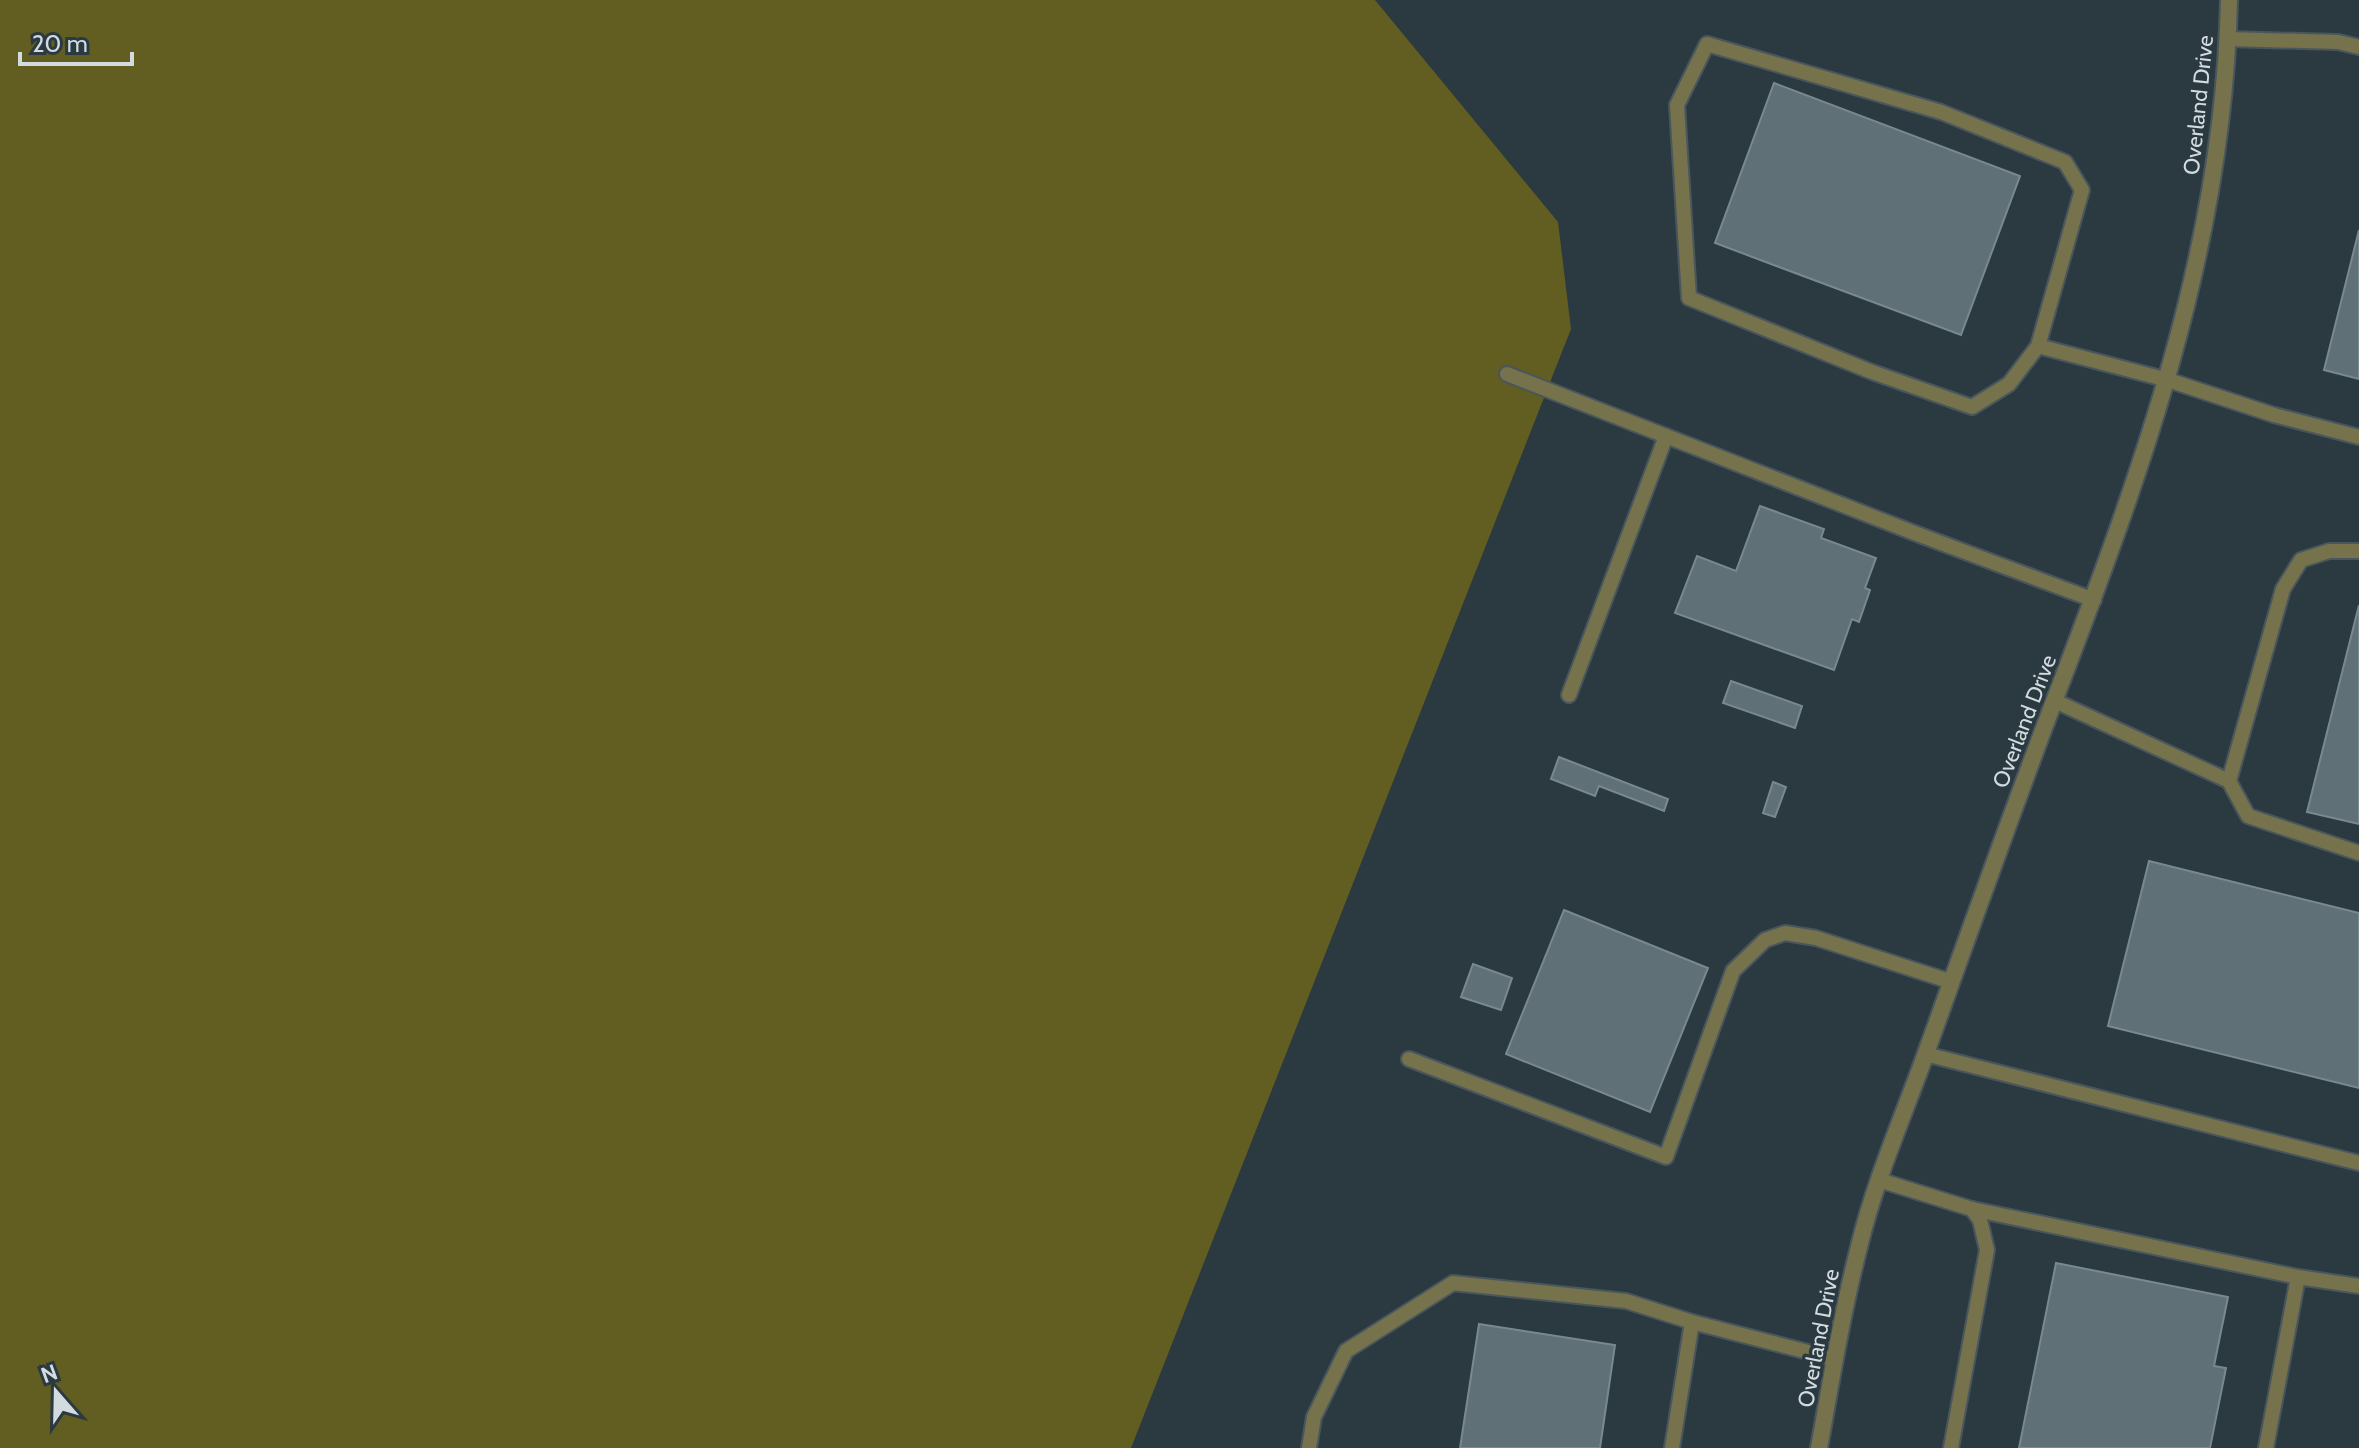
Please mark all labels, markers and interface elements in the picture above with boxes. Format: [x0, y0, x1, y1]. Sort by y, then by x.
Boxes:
scale bar [20, 16, 132, 66]
text: 20 m [32, 29, 88, 58]
street label: Overland Drive [2178, 34, 2219, 176]
street label: Overland Drive [1987, 651, 2062, 792]
street label: Overland Drive [1792, 1267, 1845, 1410]
north arrow [16, 1352, 96, 1432]
text: N [37, 1358, 61, 1389]

